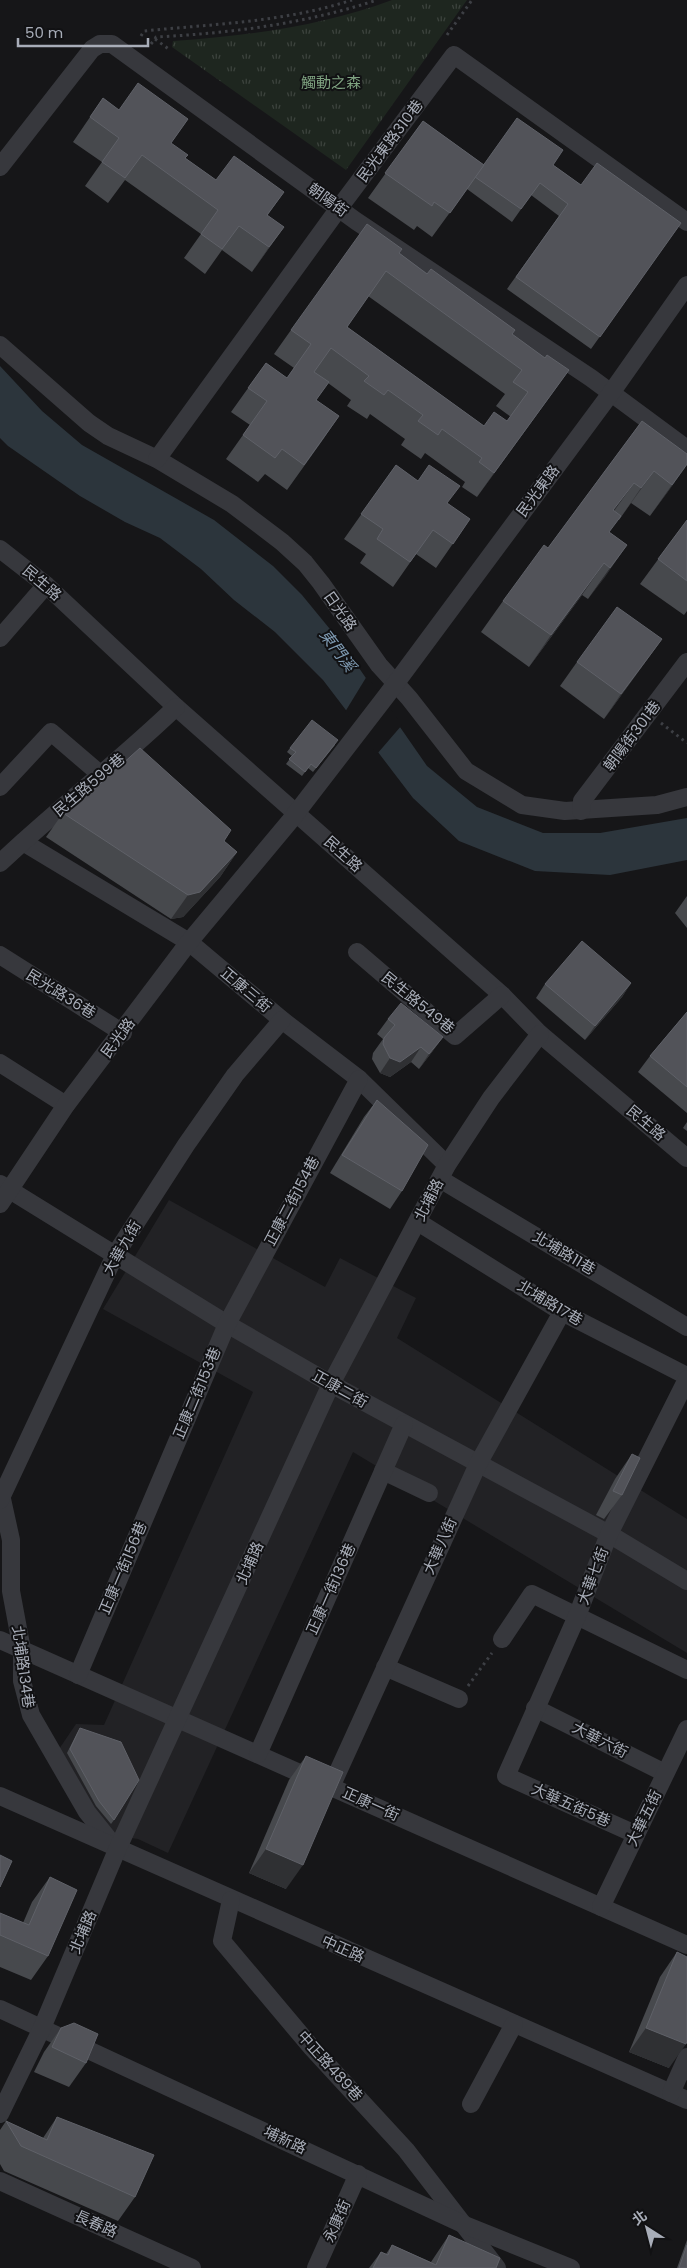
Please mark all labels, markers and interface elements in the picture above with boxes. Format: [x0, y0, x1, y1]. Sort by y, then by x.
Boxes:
scale bar [18, 15, 148, 47]
text: 50 m [25, 22, 63, 43]
park label: 觸動之森 [301, 72, 361, 93]
street label: 民光東路310巷 [352, 95, 427, 186]
street label: 朝陽街 [304, 178, 353, 221]
street label: 民光東路 [511, 460, 564, 521]
street label: 民生路 [18, 560, 66, 605]
street label: 日光路 [319, 586, 362, 635]
water label: 東門溪 [314, 624, 362, 678]
street label: 朝陽街301巷 [598, 696, 665, 775]
street label: 民生路599巷 [48, 748, 129, 821]
street label: 民生路 [320, 831, 367, 876]
street label: 正康三街 [217, 962, 276, 1017]
street label: 民光路36巷 [22, 964, 100, 1023]
street label: 民生路549巷 [377, 967, 459, 1039]
street label: 民光路 [96, 1013, 140, 1062]
street label: 民生路 [622, 1100, 670, 1145]
street label: 正康二街154巷 [259, 1152, 324, 1249]
street label: 北埔路 [409, 1175, 448, 1225]
street label: 大華九街 [97, 1217, 146, 1279]
street label: 北埔路11巷 [529, 1226, 599, 1279]
street label: 北埔路17巷 [514, 1275, 587, 1330]
street label: 正康二街153巷 [168, 1344, 225, 1442]
street label: 正康二街 [309, 1365, 372, 1412]
street label: 大華八街 [418, 1514, 461, 1577]
street label: 正康一街156巷 [94, 1518, 151, 1617]
street label: 北埔路 [231, 1538, 268, 1588]
street label: 正康一街136巷 [301, 1540, 360, 1638]
street label: 大華七街 [572, 1544, 613, 1608]
street label: 北埔路134巷 [7, 1624, 40, 1710]
street label: 大華六街 [569, 1717, 632, 1763]
street label: 大華五街5巷 [528, 1778, 614, 1831]
street label: 正康一街 [340, 1782, 403, 1825]
street label: 大華五街 [621, 1786, 666, 1849]
street label: 北埔路 [64, 1907, 101, 1957]
street label: 中正路 [318, 1930, 368, 1967]
street label: 中正路489巷 [293, 2026, 368, 2106]
street label: 埔新路 [260, 2121, 310, 2159]
street label: 永康街 [318, 2196, 355, 2246]
north arrow [622, 2203, 672, 2253]
street label: 長春路 [71, 2205, 121, 2242]
text: 北 [628, 2205, 651, 2230]

